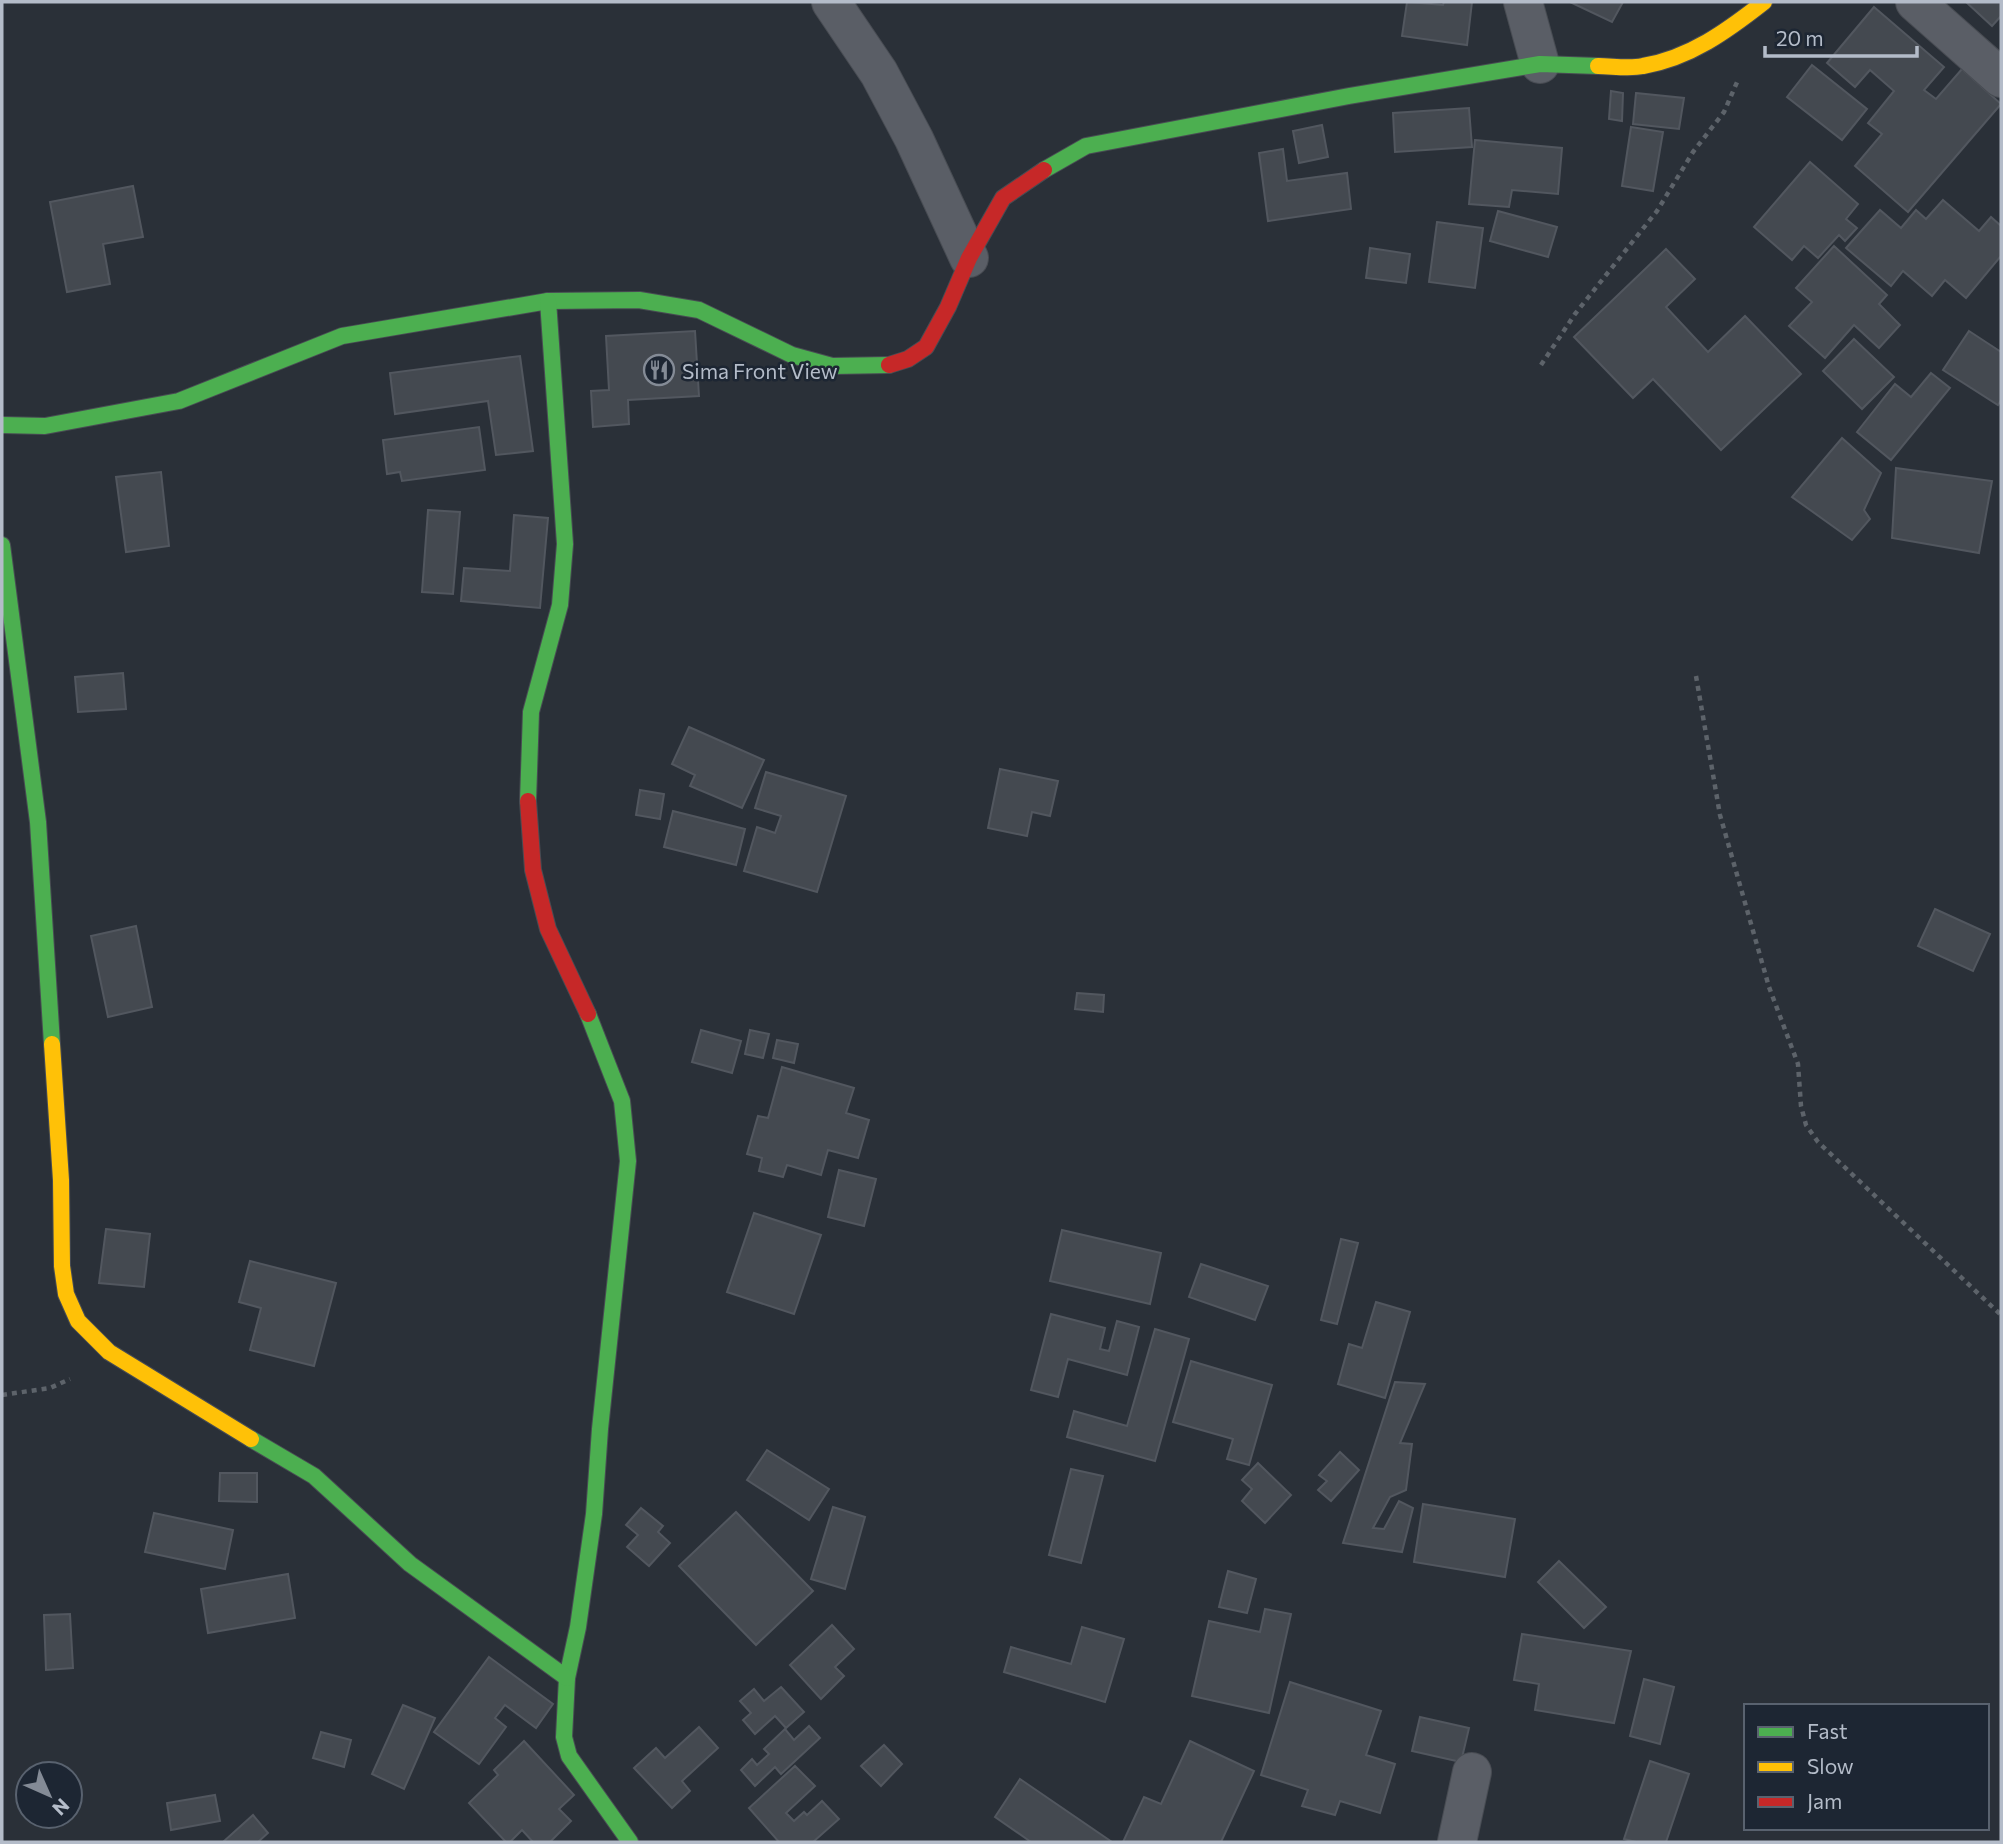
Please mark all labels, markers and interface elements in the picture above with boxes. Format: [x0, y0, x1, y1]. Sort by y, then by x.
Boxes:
scale bar [1765, 14, 1917, 58]
text: 20 m [1776, 25, 1824, 50]
restaurant icon: Sima Front View [642, 353, 676, 387]
place label: Sima Front View [682, 358, 838, 383]
legend [1744, 1704, 1989, 1830]
text: Fast [1807, 1718, 1848, 1743]
text: Slow [1807, 1753, 1854, 1778]
north arrow [14, 1760, 84, 1830]
text: Jam [1807, 1788, 1842, 1813]
text: N [48, 1794, 75, 1821]

